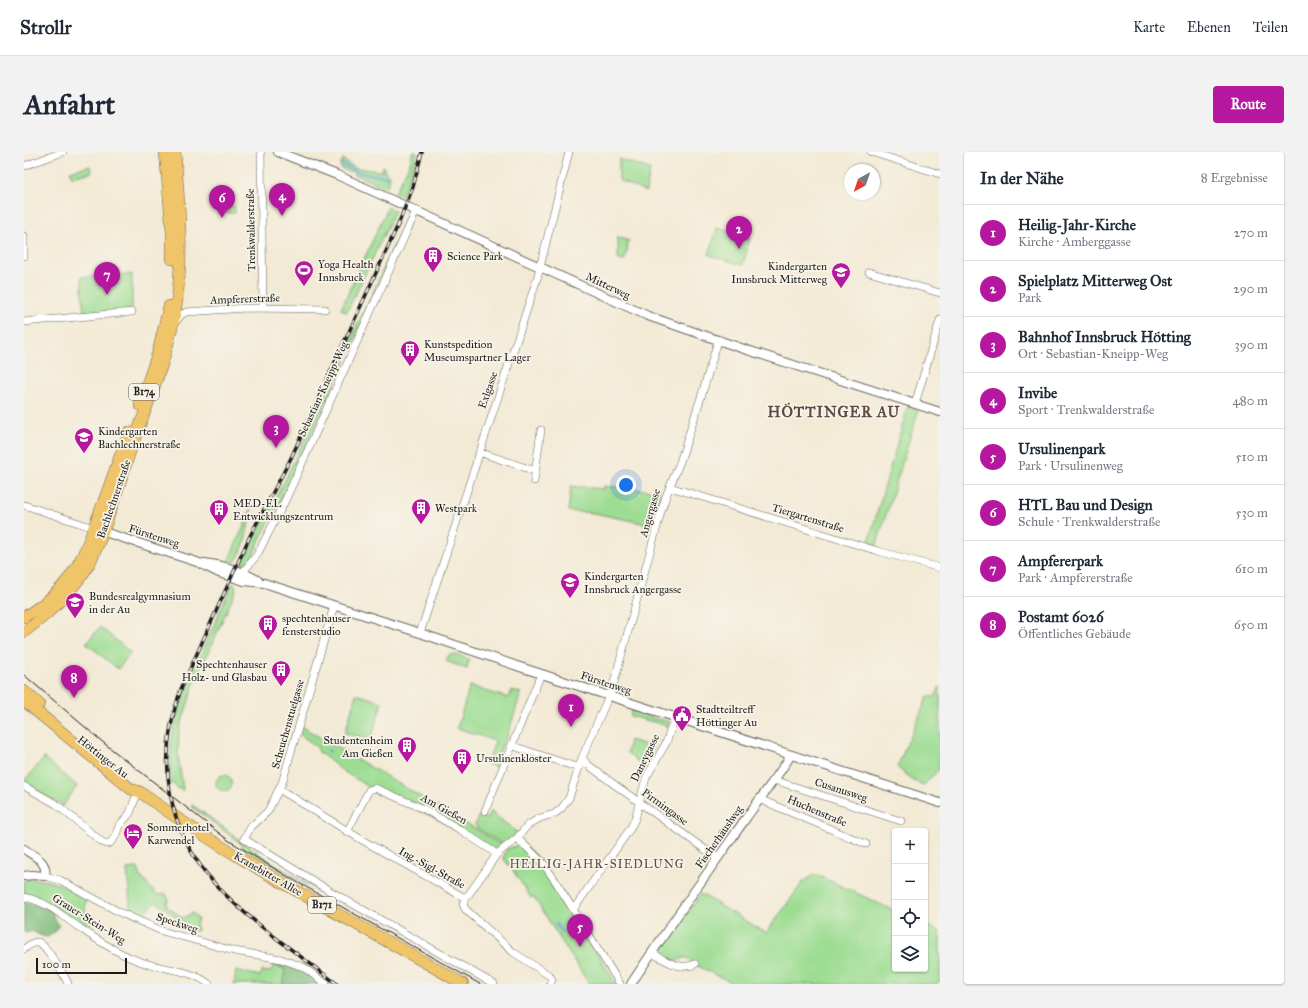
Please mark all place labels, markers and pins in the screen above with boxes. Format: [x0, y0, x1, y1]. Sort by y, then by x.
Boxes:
pin: 4 [269, 183, 295, 216]
pin: 6 [209, 185, 235, 218]
pin: 2 [726, 216, 752, 249]
building icon: Science Park [422, 245, 444, 273]
place label: Science Park [447, 250, 504, 263]
place label: Yoga Health Innsbruck [318, 258, 374, 284]
sports icon: Yoga Health Innsbruck [293, 259, 315, 287]
place label: Kindergarten Innsbruck Mitterweg [731, 260, 828, 286]
school or university icon: Kindergarten Innsbruck Mitterweg [830, 261, 852, 289]
pin: 7 [94, 262, 120, 295]
place label: Kunstspedition Museumspartner Lager [424, 338, 531, 364]
building icon: Kunstspedition Museumspartner Lager [399, 339, 421, 367]
pin: 3 [263, 415, 289, 448]
place label: Kindergarten Bachlechnerstraße [98, 425, 181, 451]
school or university icon: Kindergarten Bachlechnerstraße [73, 426, 95, 454]
place label: MED-EL Entwicklungszentrum [233, 497, 334, 523]
building icon: Westpark [410, 497, 432, 525]
building icon: MED-EL Entwicklungszentrum [208, 498, 230, 526]
place label: Westpark [435, 502, 478, 515]
place label: Kindergarten Innsbruck Angergasse [584, 570, 682, 596]
school or university icon: Kindergarten Innsbruck Angergasse [559, 571, 581, 599]
place label: Bundesrealgymnasium in der Au [89, 590, 191, 616]
school or university icon: Bundesrealgymnasium in der Au [64, 591, 86, 619]
place label: spechtenhauser fensterstudio [282, 612, 351, 638]
building icon: spechtenhauser fensterstudio [257, 613, 279, 641]
place label: Spechtenhauser Holz- und Glasbau [182, 658, 268, 684]
building icon: Spechtenhauser Holz- und Glasbau [270, 659, 292, 687]
pin: 8 [61, 665, 87, 698]
pin: 1 [558, 694, 584, 727]
place label: Stadtteiltreff Höttinger Au [696, 703, 757, 729]
public building icon: Stadtteiltreff Höttinger Au [671, 704, 693, 732]
place label: Studentenheim Am Gießen [324, 734, 394, 760]
building icon: Studentenheim Am Gießen [396, 735, 418, 763]
building icon: Ursulinenkloster [451, 747, 473, 775]
place label: Ursulinenkloster [476, 752, 552, 765]
place label: Sommerhotel Karwendel [147, 821, 209, 847]
hotel icon: Sommerhotel Karwendel [122, 822, 144, 850]
pin: 5 [567, 914, 593, 947]

